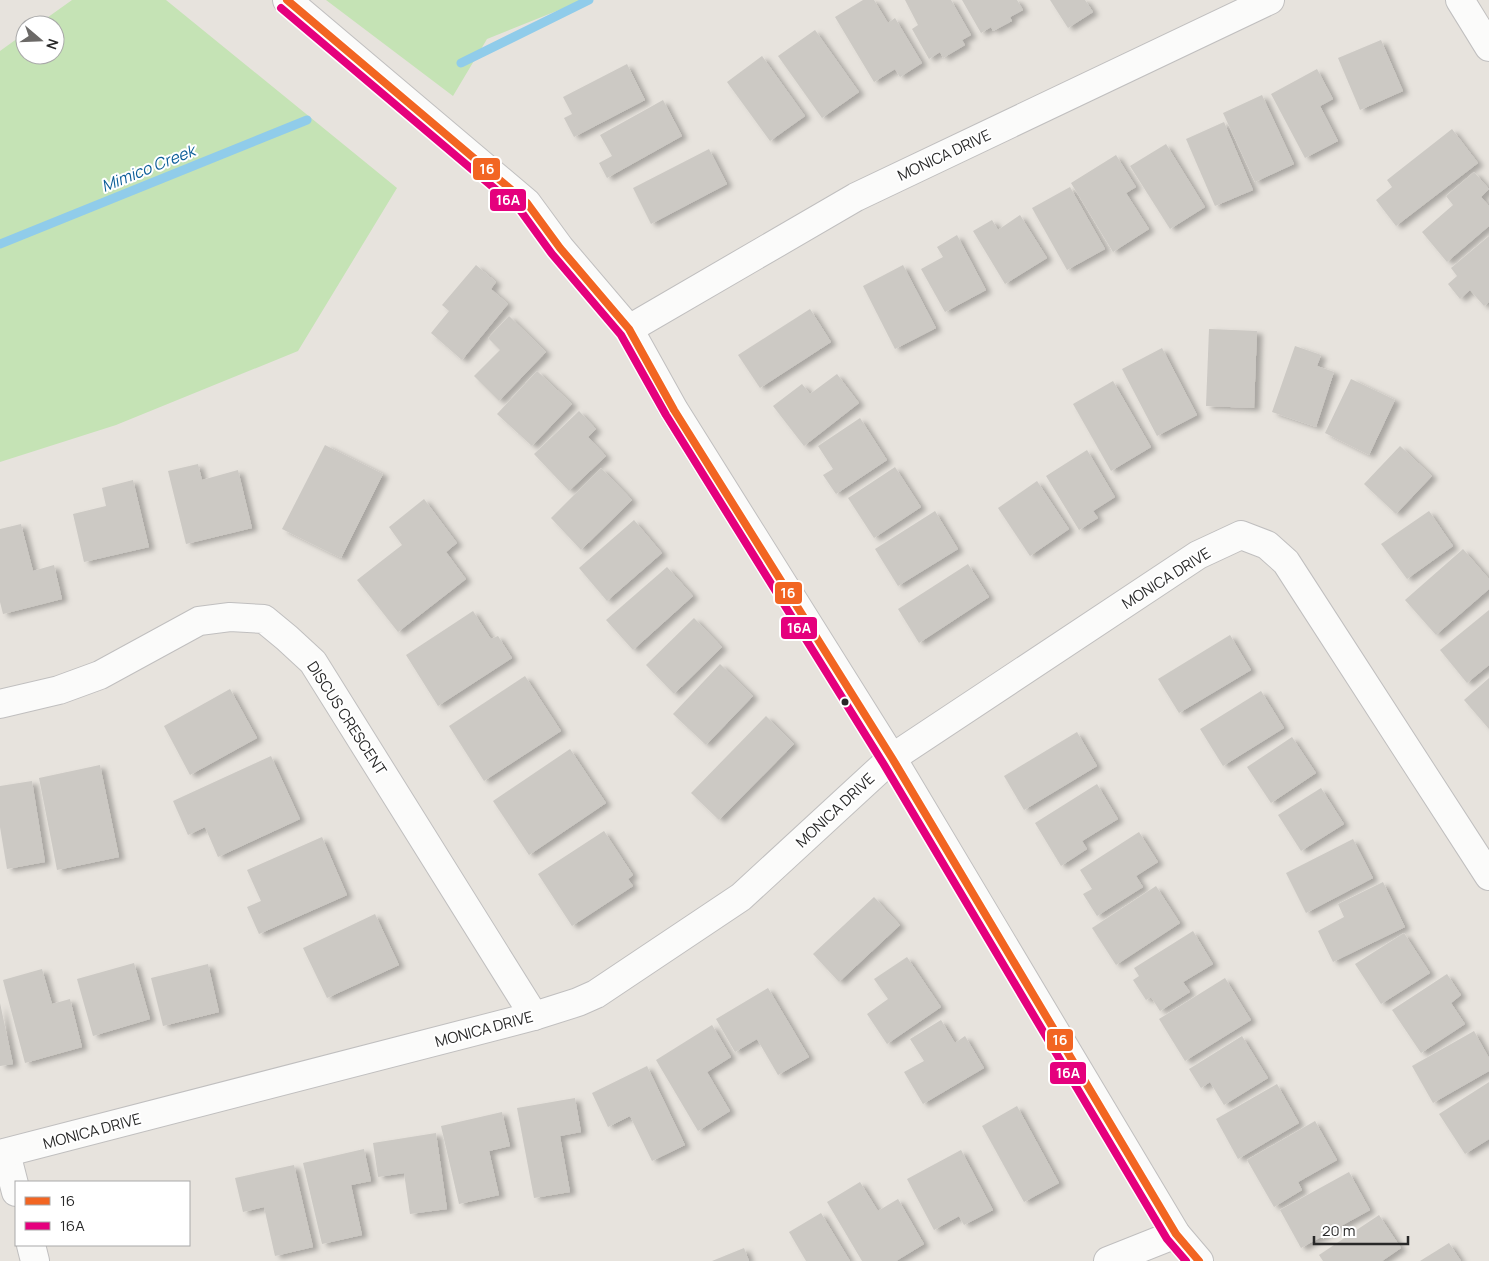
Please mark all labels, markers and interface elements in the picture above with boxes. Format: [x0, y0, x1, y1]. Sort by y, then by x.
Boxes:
north arrow [15, 15, 65, 65]
text: N [42, 37, 63, 52]
street label: MONICA DRIVE [894, 124, 994, 186]
water label: Mimico Creek [98, 138, 200, 197]
line badge: 16 [472, 157, 501, 181]
text: 16 [480, 159, 494, 178]
line badge: 16A [489, 188, 527, 212]
text: 16A [496, 190, 521, 209]
street label: MONICA DRIVE [1118, 542, 1214, 614]
line badge: 16 [774, 581, 803, 605]
text: 16 [781, 583, 795, 602]
line badge: 16A [780, 616, 818, 640]
text: 16A [787, 618, 812, 637]
street label: DISCUS CRESCENT [302, 657, 392, 779]
unlabelled marker [840, 697, 850, 707]
street label: MONICA DRIVE [791, 768, 879, 852]
street label: MONICA DRIVE [433, 1006, 535, 1052]
line badge: 16 [1046, 1028, 1074, 1052]
text: 16 [1053, 1030, 1067, 1049]
line badge: 16A [1049, 1061, 1087, 1085]
text: 16A [1056, 1063, 1081, 1082]
street label: MONICA DRIVE [41, 1108, 143, 1154]
legend [15, 1181, 190, 1246]
text: 16 [60, 1190, 75, 1211]
scale bar [1314, 1214, 1408, 1246]
text: 16A [60, 1215, 85, 1236]
text: 20 m [1322, 1220, 1355, 1241]

